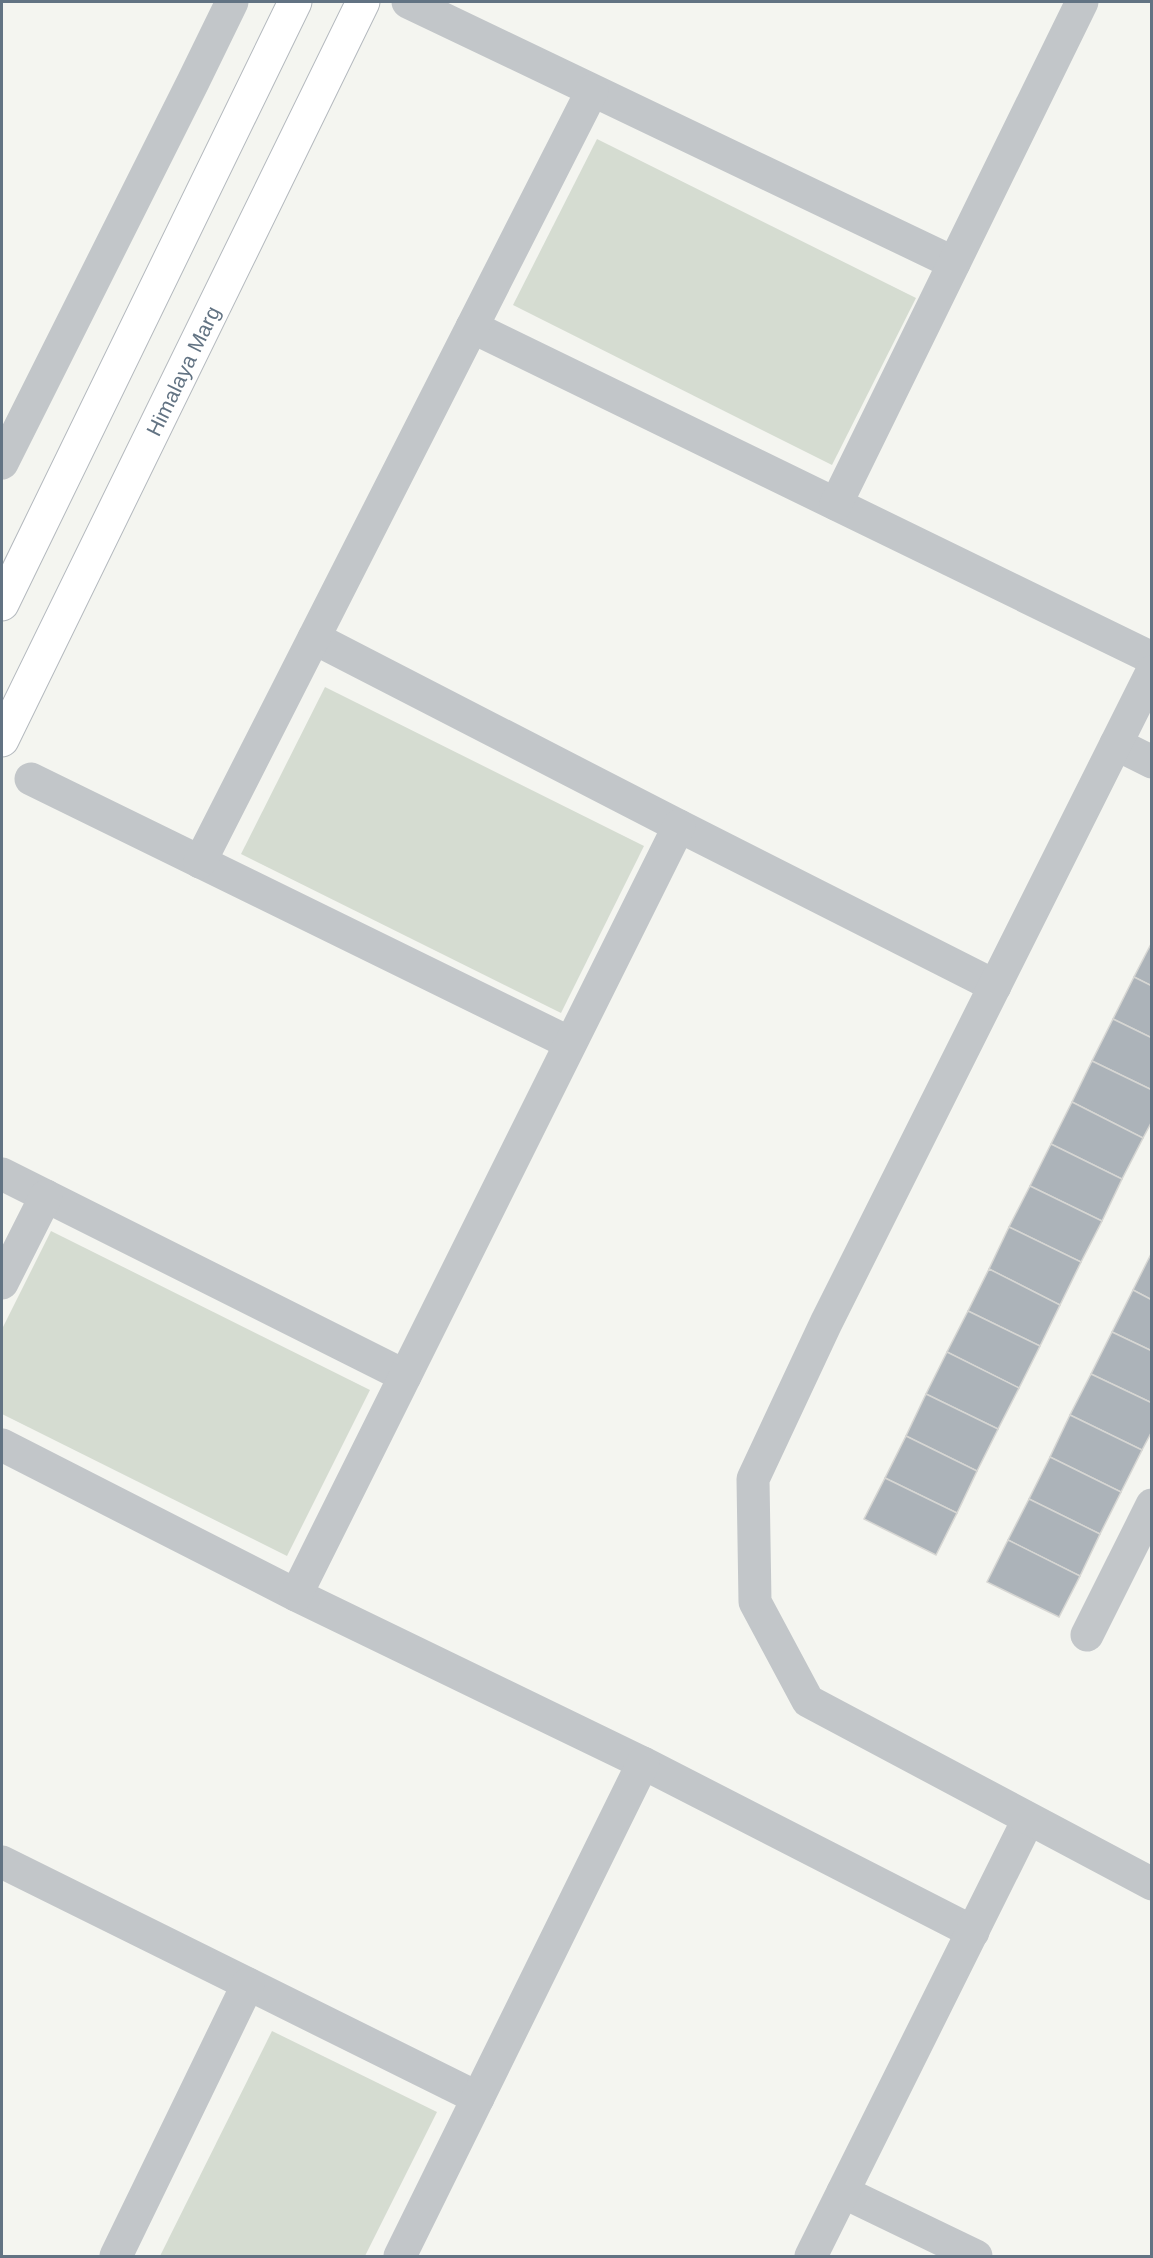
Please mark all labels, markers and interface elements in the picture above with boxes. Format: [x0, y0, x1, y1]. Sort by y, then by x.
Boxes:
street label: Himalaya Marg [141, 302, 224, 439]

